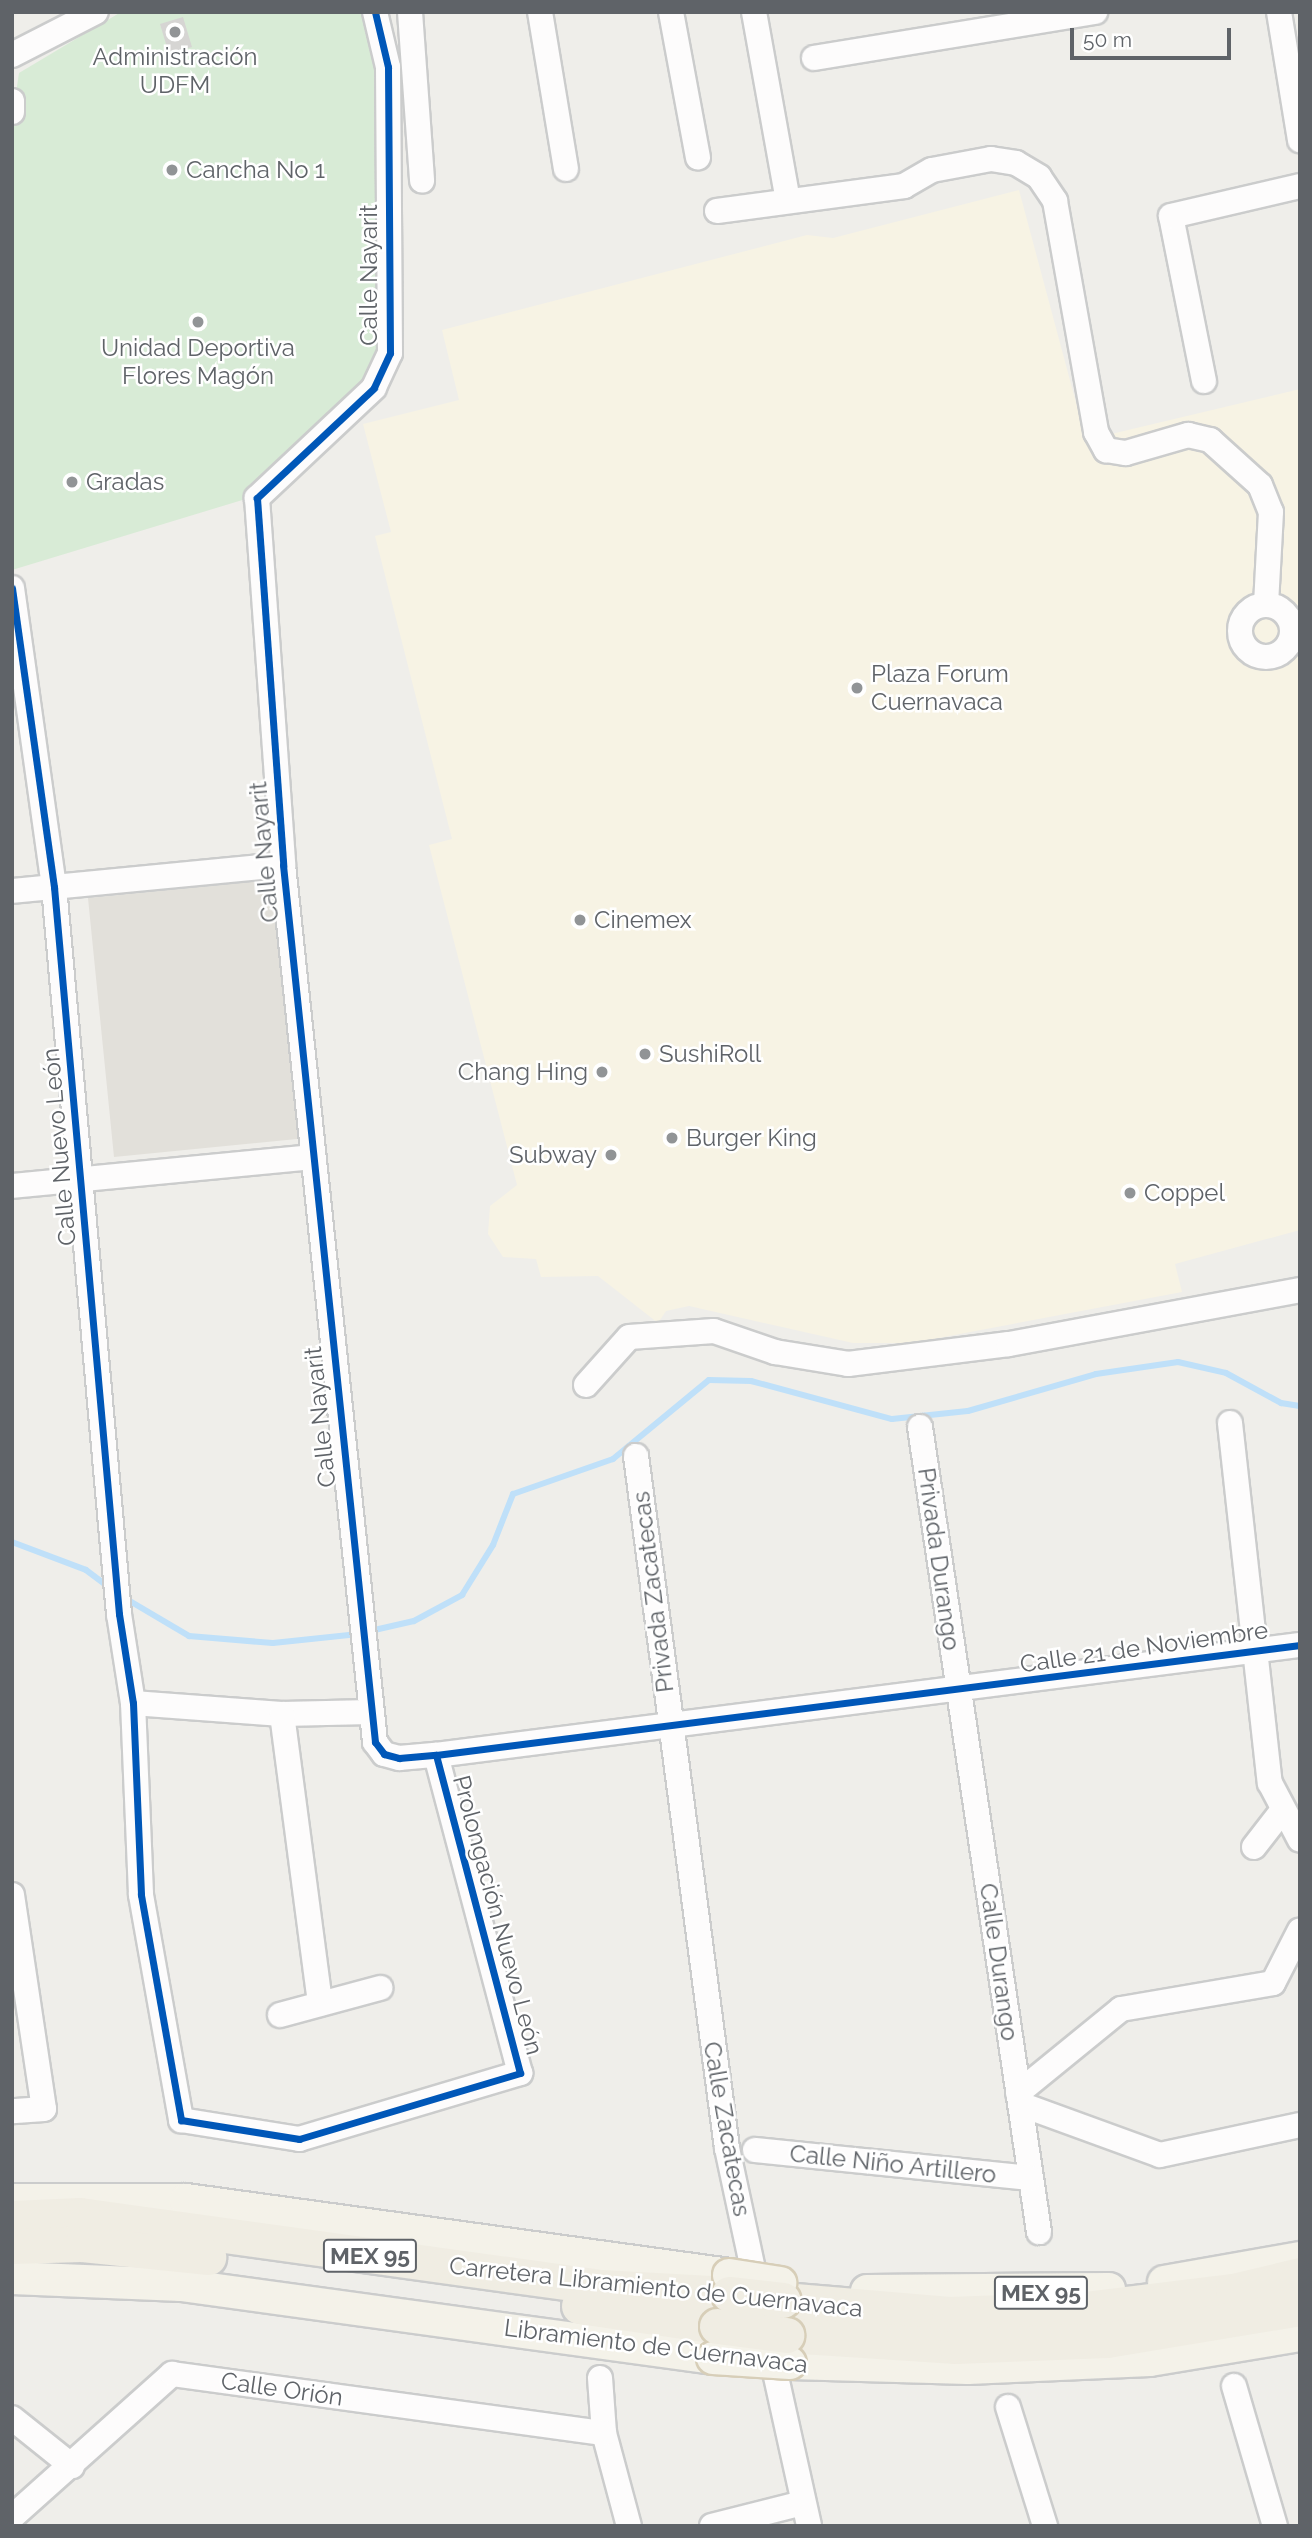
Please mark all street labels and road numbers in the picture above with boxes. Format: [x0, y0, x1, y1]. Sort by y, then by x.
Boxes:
street label: Calle Nayarit [355, 204, 383, 346]
street label: Calle Nayarit [243, 780, 285, 924]
street label: Calle Nuevo León [36, 1047, 82, 1247]
street label: Calle Nayarit [298, 1345, 342, 1489]
street label: Privada Durango [912, 1466, 966, 1652]
street label: Privada Zacatecas [626, 1490, 680, 1694]
street label: Calle 21 de Noviembre [1018, 1615, 1270, 1679]
street label: Prolongación Nuevo León [447, 1772, 549, 2058]
street label: Calle Durango [974, 1881, 1024, 2043]
street label: Calle Zacatecas [697, 2039, 757, 2219]
street label: Calle Niño Artillero [788, 2139, 998, 2189]
road number: MEX 95 [323, 2236, 417, 2276]
street label: Carretera Libramiento de Cuernavaca [448, 2251, 864, 2323]
road number: MEX 95 [994, 2274, 1088, 2312]
street label: Libramiento de Cuernavaca [502, 2313, 810, 2379]
street label: Calle Orión [219, 2366, 345, 2412]

